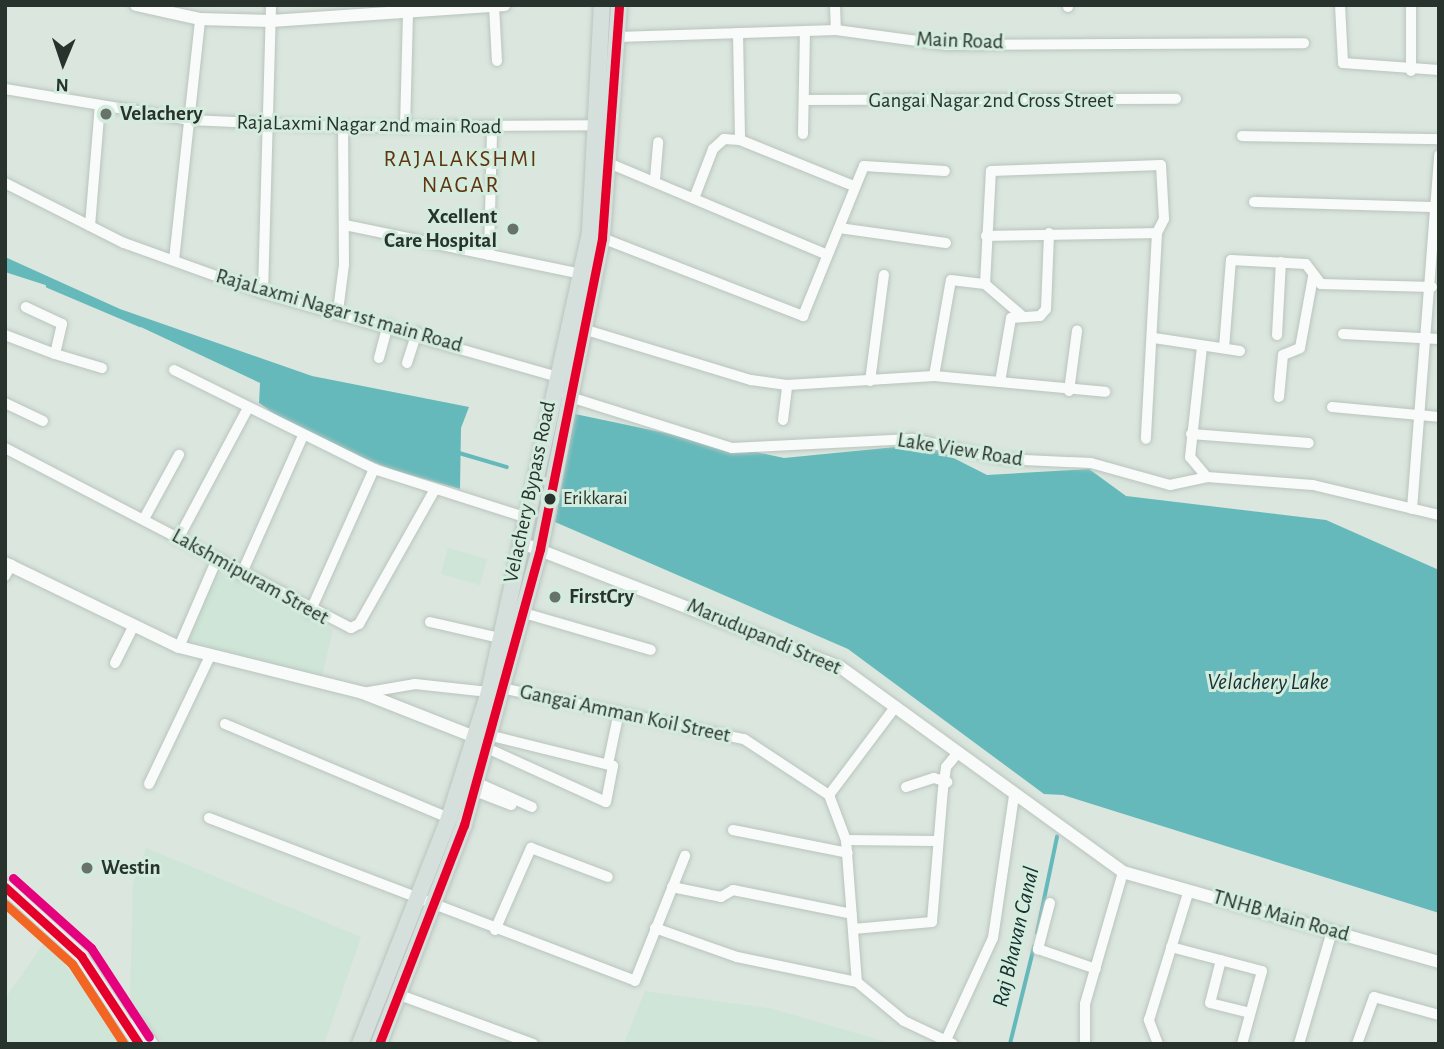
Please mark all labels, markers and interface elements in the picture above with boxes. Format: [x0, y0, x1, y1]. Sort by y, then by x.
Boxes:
street label: Main Road [916, 27, 1004, 55]
north arrow [28, 28, 98, 98]
text: N [55, 75, 69, 94]
street label: Gangai Nagar 2nd Cross Street [869, 88, 1113, 114]
place label: Velachery [120, 101, 203, 127]
marker: Velachery [98, 106, 114, 122]
street label: RajaLaxmi Nagar 2nd main Road [236, 110, 502, 140]
district label: RAJALAKSHMI NAGAR [385, 146, 537, 200]
place label: Xcellent Care Hospital [384, 204, 497, 254]
marker: Xcellent Care Hospital [503, 219, 523, 239]
street label: RajaLaxmi Nagar 1st main Road [213, 264, 465, 358]
street label: Velachery Bypass Road [498, 399, 562, 585]
street label: Lake View Road [895, 428, 1025, 472]
place label: Erikkarai [563, 488, 628, 510]
marker: Erikkarai [543, 492, 557, 506]
street label: Lakshmipuram Street [167, 523, 333, 631]
place label: FirstCry [569, 584, 634, 610]
marker: FirstCry [547, 589, 563, 605]
street label: Marudupandi Street [683, 593, 845, 681]
water label: Velachery Lake [1207, 669, 1329, 697]
street label: Gangai Amman Koil Street [517, 679, 733, 749]
place label: Westin [101, 855, 161, 881]
marker: Westin [79, 860, 95, 876]
water label: Raj Bhavan Canal [987, 864, 1047, 1010]
street label: TNHB Main Road [1210, 884, 1352, 948]

